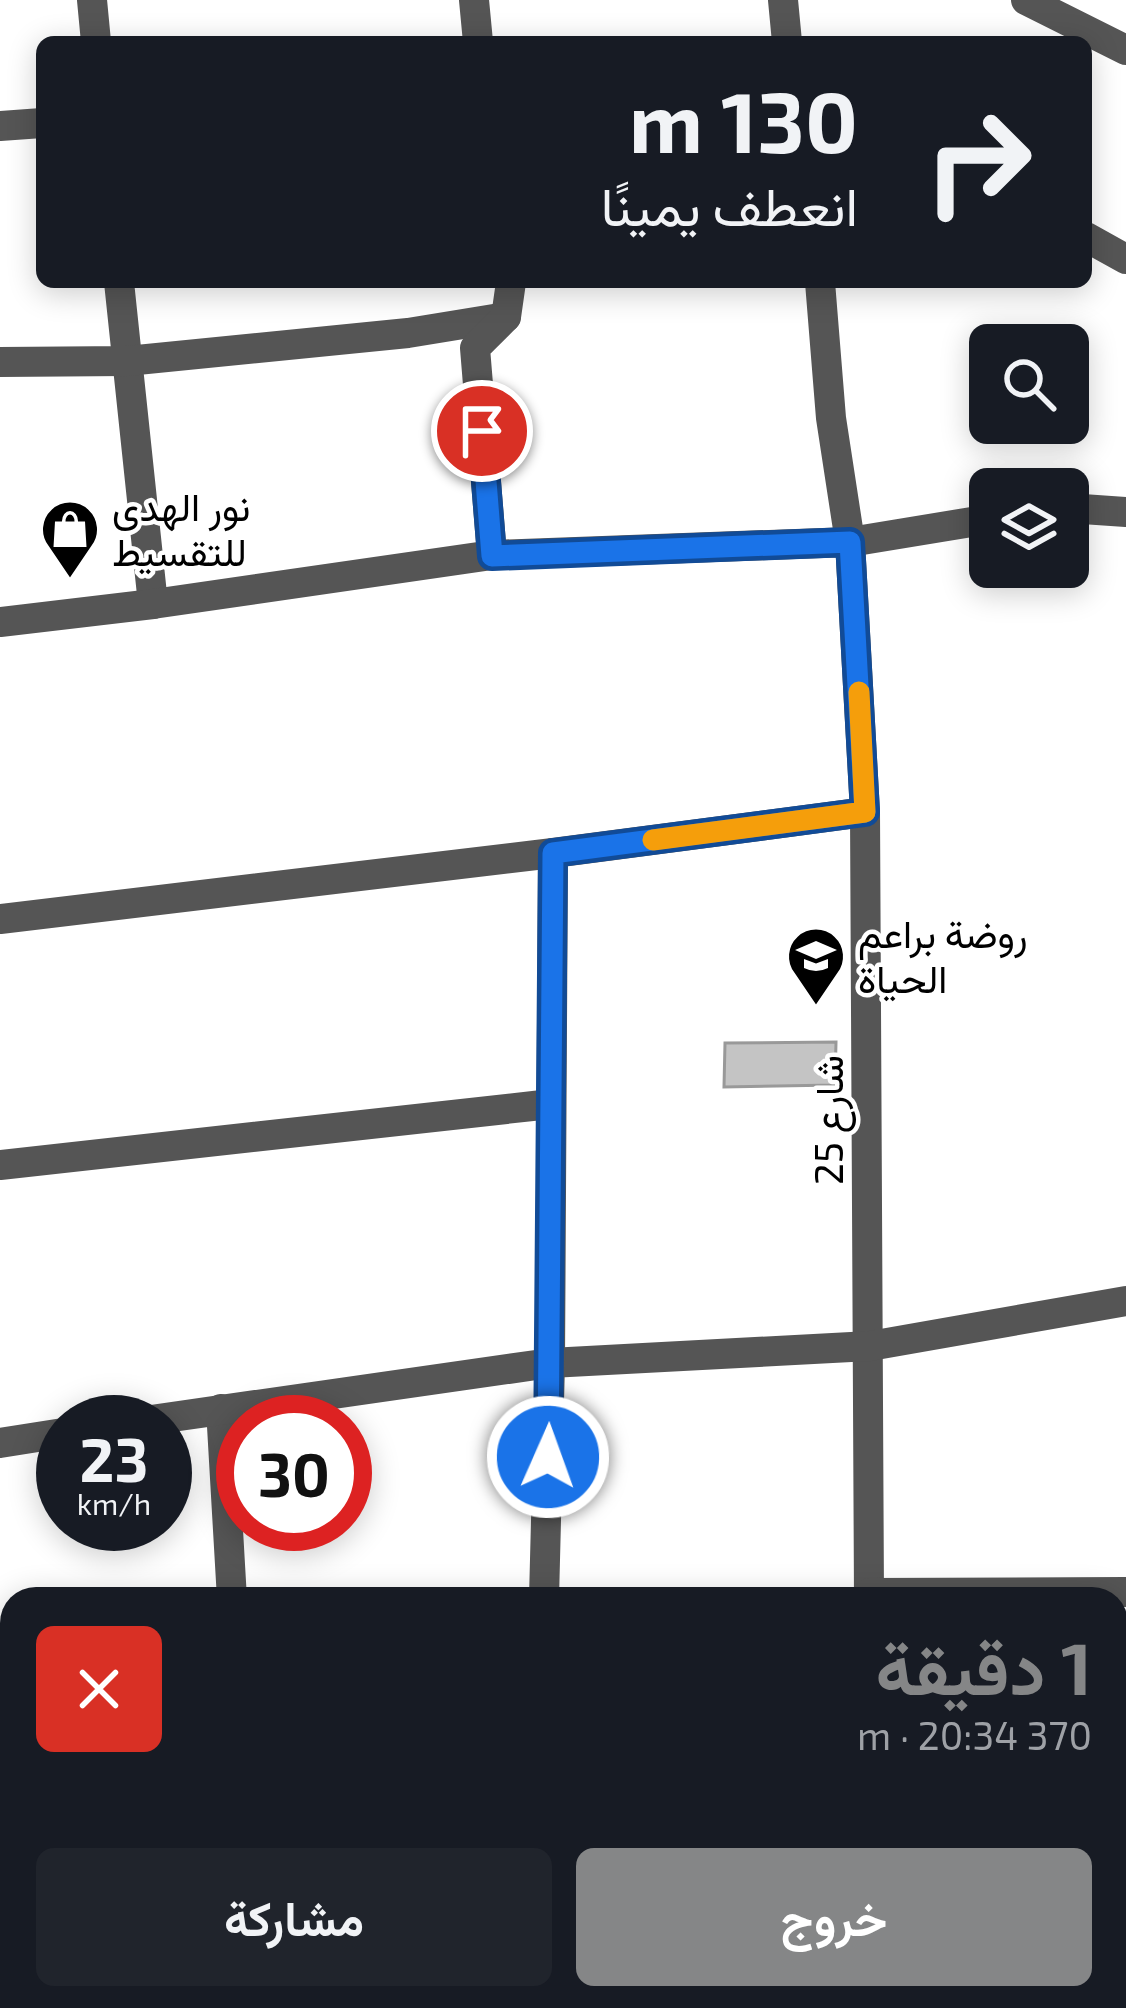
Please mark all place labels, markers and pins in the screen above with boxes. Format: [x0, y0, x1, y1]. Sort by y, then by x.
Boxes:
pin [431, 380, 533, 482]
place label: نور الهدى للتقسيط [112, 482, 250, 575]
shop icon: نور الهدى للتقسيط [39, 498, 101, 580]
place label: روضة براعم الحياة [858, 909, 1028, 1002]
school or university icon: روضة براعم الحياة [785, 925, 847, 1007]

